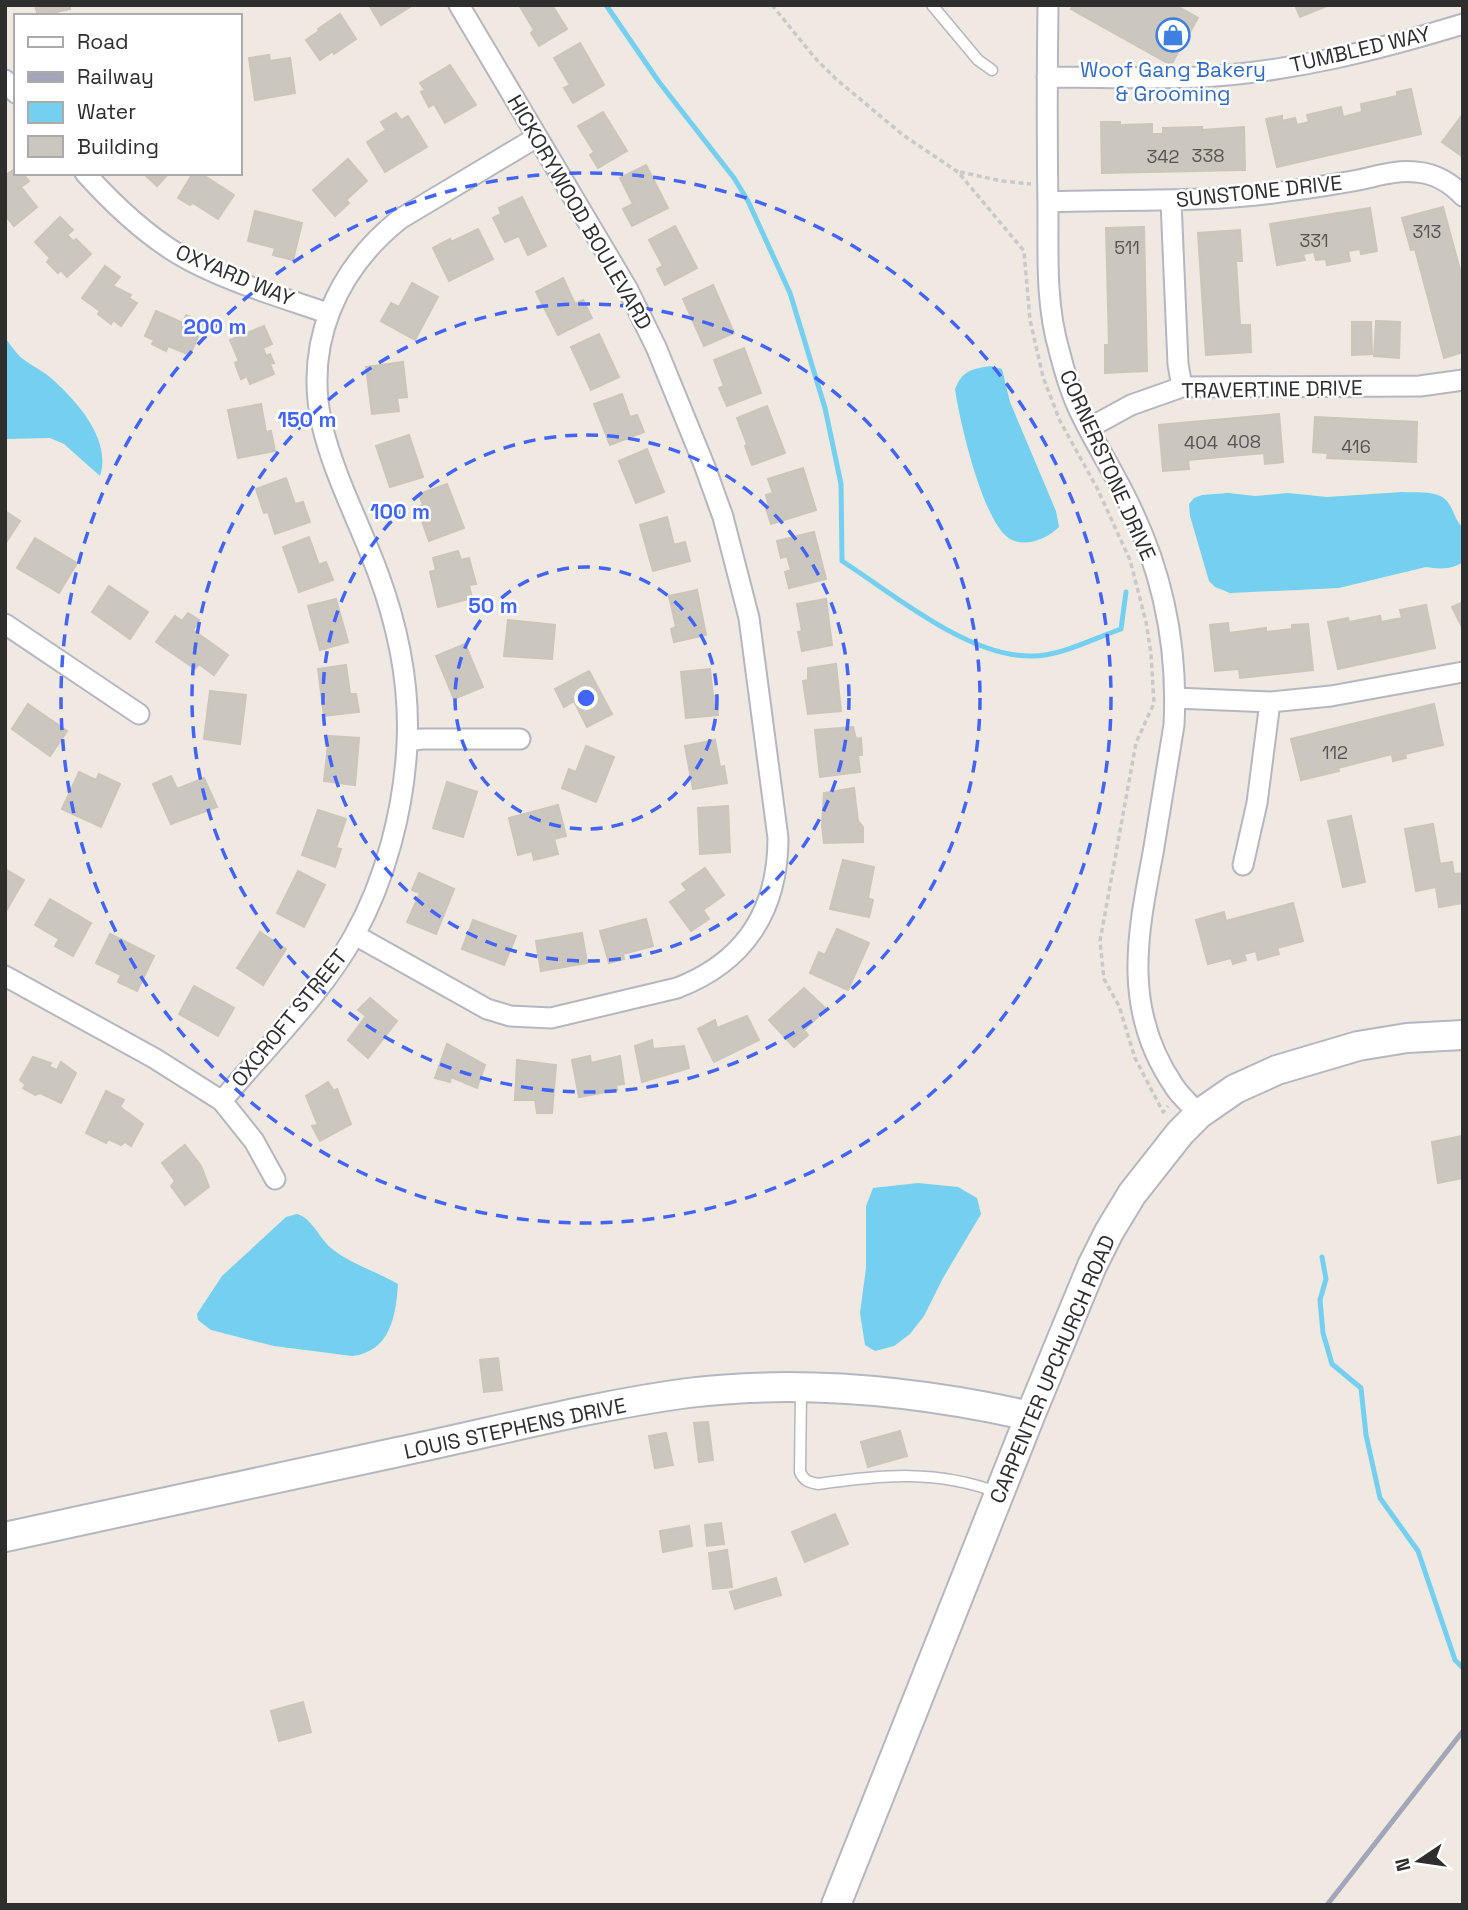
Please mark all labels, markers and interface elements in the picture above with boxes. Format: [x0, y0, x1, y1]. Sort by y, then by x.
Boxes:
legend [14, 14, 242, 175]
shop icon: Woof Gang Bakery & Grooming [1154, 16, 1192, 54]
street label: TUMBLED WAY [1287, 20, 1433, 78]
text: Road [77, 28, 129, 55]
place label: Woof Gang Bakery & Grooming [1080, 56, 1266, 107]
text: Railway [77, 63, 154, 90]
street label: HICKORYWOOD BOULEVARD [502, 90, 658, 334]
text: Water [77, 98, 136, 125]
text: Building [77, 133, 159, 160]
house number: 338 [1192, 144, 1224, 167]
house number: 342 [1147, 145, 1179, 168]
street label: SUNSTONE DRIVE [1174, 169, 1344, 213]
house number: 313 [1412, 220, 1442, 243]
house number: 331 [1299, 229, 1329, 252]
house number: 511 [1114, 236, 1140, 259]
street label: OXYARD WAY [172, 238, 298, 312]
text: 200 m [184, 313, 246, 340]
street label: CORNERSTONE DRIVE [1054, 365, 1162, 565]
street label: TRAVERTINE DRIVE [1181, 374, 1363, 404]
text: 150 m [278, 406, 336, 433]
house number: 408 [1227, 430, 1261, 453]
house number: 404 [1184, 431, 1218, 454]
house number: 416 [1341, 435, 1371, 458]
text: 100 m [370, 498, 430, 525]
text: 50 m [468, 592, 518, 619]
centre of rings [574, 686, 598, 710]
house number: 112 [1322, 741, 1348, 764]
street label: OXCROFT STREET [225, 944, 353, 1092]
street label: CARPENTER UPCHURCH ROAD [983, 1231, 1121, 1507]
street label: LOUIS STEPHENS DRIVE [401, 1391, 629, 1465]
north arrow [1384, 1826, 1454, 1896]
text: N [1389, 1856, 1417, 1874]

